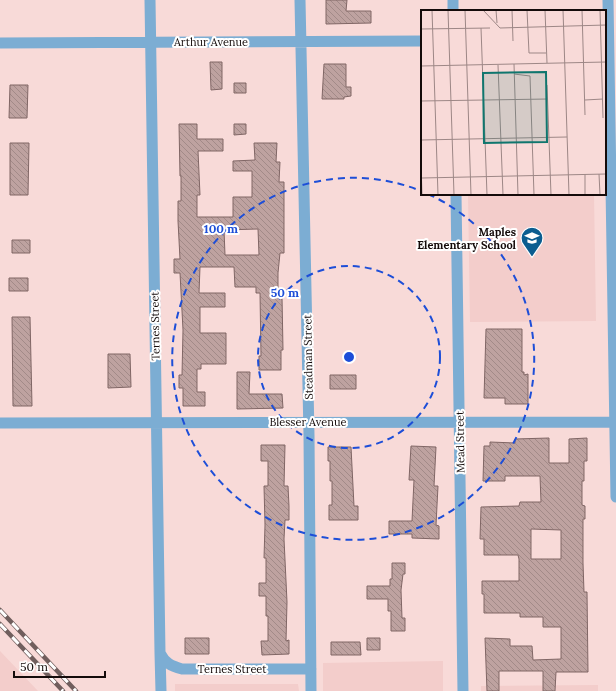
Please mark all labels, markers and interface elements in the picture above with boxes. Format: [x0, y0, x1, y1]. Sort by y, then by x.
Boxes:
inset map [421, 10, 606, 195]
street label: Arthur Avenue [173, 35, 248, 49]
text: 100 m [204, 221, 238, 236]
place label: Maples Elementary School [417, 225, 517, 252]
school or university icon: Maples Elementary School [519, 225, 545, 258]
text: 50 m [271, 285, 299, 300]
street label: Ternes Street [147, 291, 163, 361]
street label: Steadman Street [300, 314, 316, 400]
centre of rings [342, 350, 356, 364]
street label: Mead Street [452, 410, 468, 473]
street label: Blesser Avenue [270, 415, 346, 429]
scale bar [14, 653, 105, 679]
text: 50 m [20, 659, 48, 674]
street label: Ternes Street [197, 662, 267, 676]

